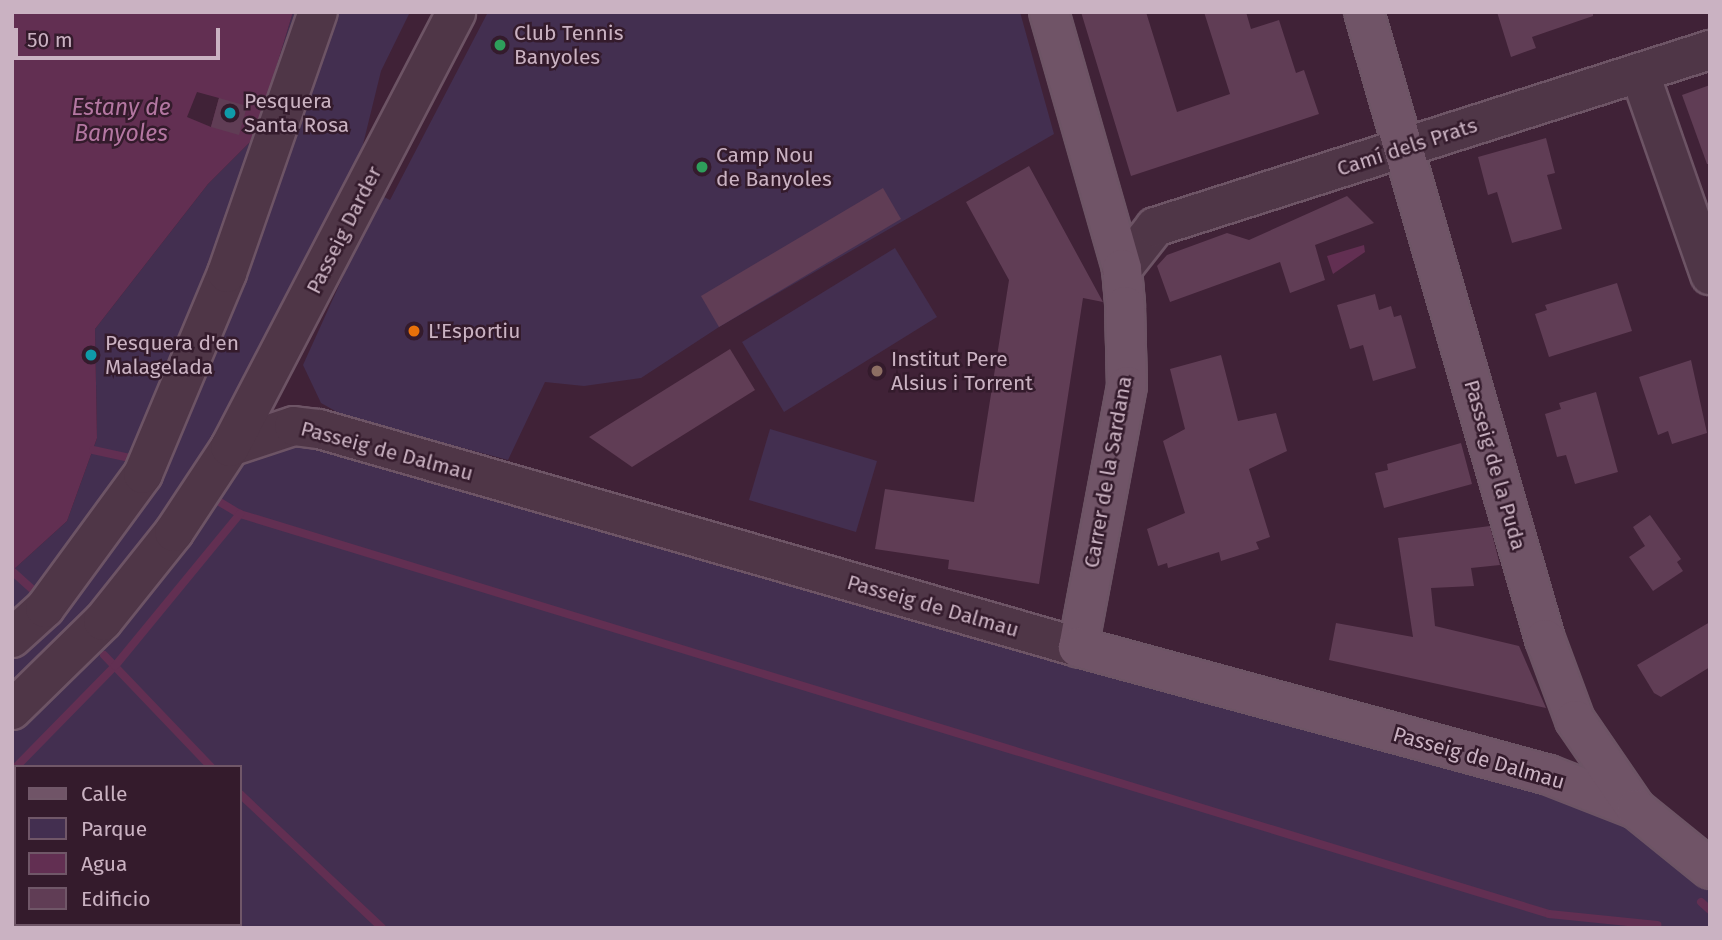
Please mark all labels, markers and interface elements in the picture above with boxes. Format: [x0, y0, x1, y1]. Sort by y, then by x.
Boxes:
scale bar [18, 14, 224, 58]
place label: Club Tennis Banyoles [514, 20, 623, 70]
text: 50 m [27, 27, 73, 53]
marker: Club Tennis Banyoles [492, 37, 508, 53]
place label: Pesquera Santa Rosa [244, 88, 349, 138]
water label: Estany de Banyoles [71, 93, 171, 147]
marker: Pesquera Santa Rosa [222, 105, 238, 121]
street label: Camí dels Prats [1334, 112, 1480, 182]
place label: Camp Nou de Banyoles [716, 142, 832, 192]
marker: Camp Nou de Banyoles [694, 159, 710, 175]
street label: Passeig Darder [301, 162, 387, 298]
place label: L'Esportiu [428, 318, 520, 344]
marker: L'Esportiu [406, 323, 422, 339]
place label: Pesquera d'en Malagelada [105, 330, 239, 380]
place label: Institut Pere Alsius i Torrent [891, 346, 1033, 396]
marker: Pesquera d'en Malagelada [83, 347, 99, 363]
marker: Institut Pere Alsius i Torrent [869, 363, 885, 379]
street label: Carrer de la Sardana [1079, 374, 1137, 570]
street label: Passeig de la Puda [1459, 377, 1531, 553]
street label: Passeig de Dalmau [298, 416, 476, 486]
street label: Passeig de Dalmau [844, 569, 1022, 643]
street label: Passeig de Dalmau [1390, 721, 1568, 795]
legend [14, 765, 242, 926]
text: Calle [81, 781, 127, 807]
text: Parque [81, 816, 147, 842]
text: Agua [81, 851, 127, 877]
text: Edificio [81, 886, 151, 912]

